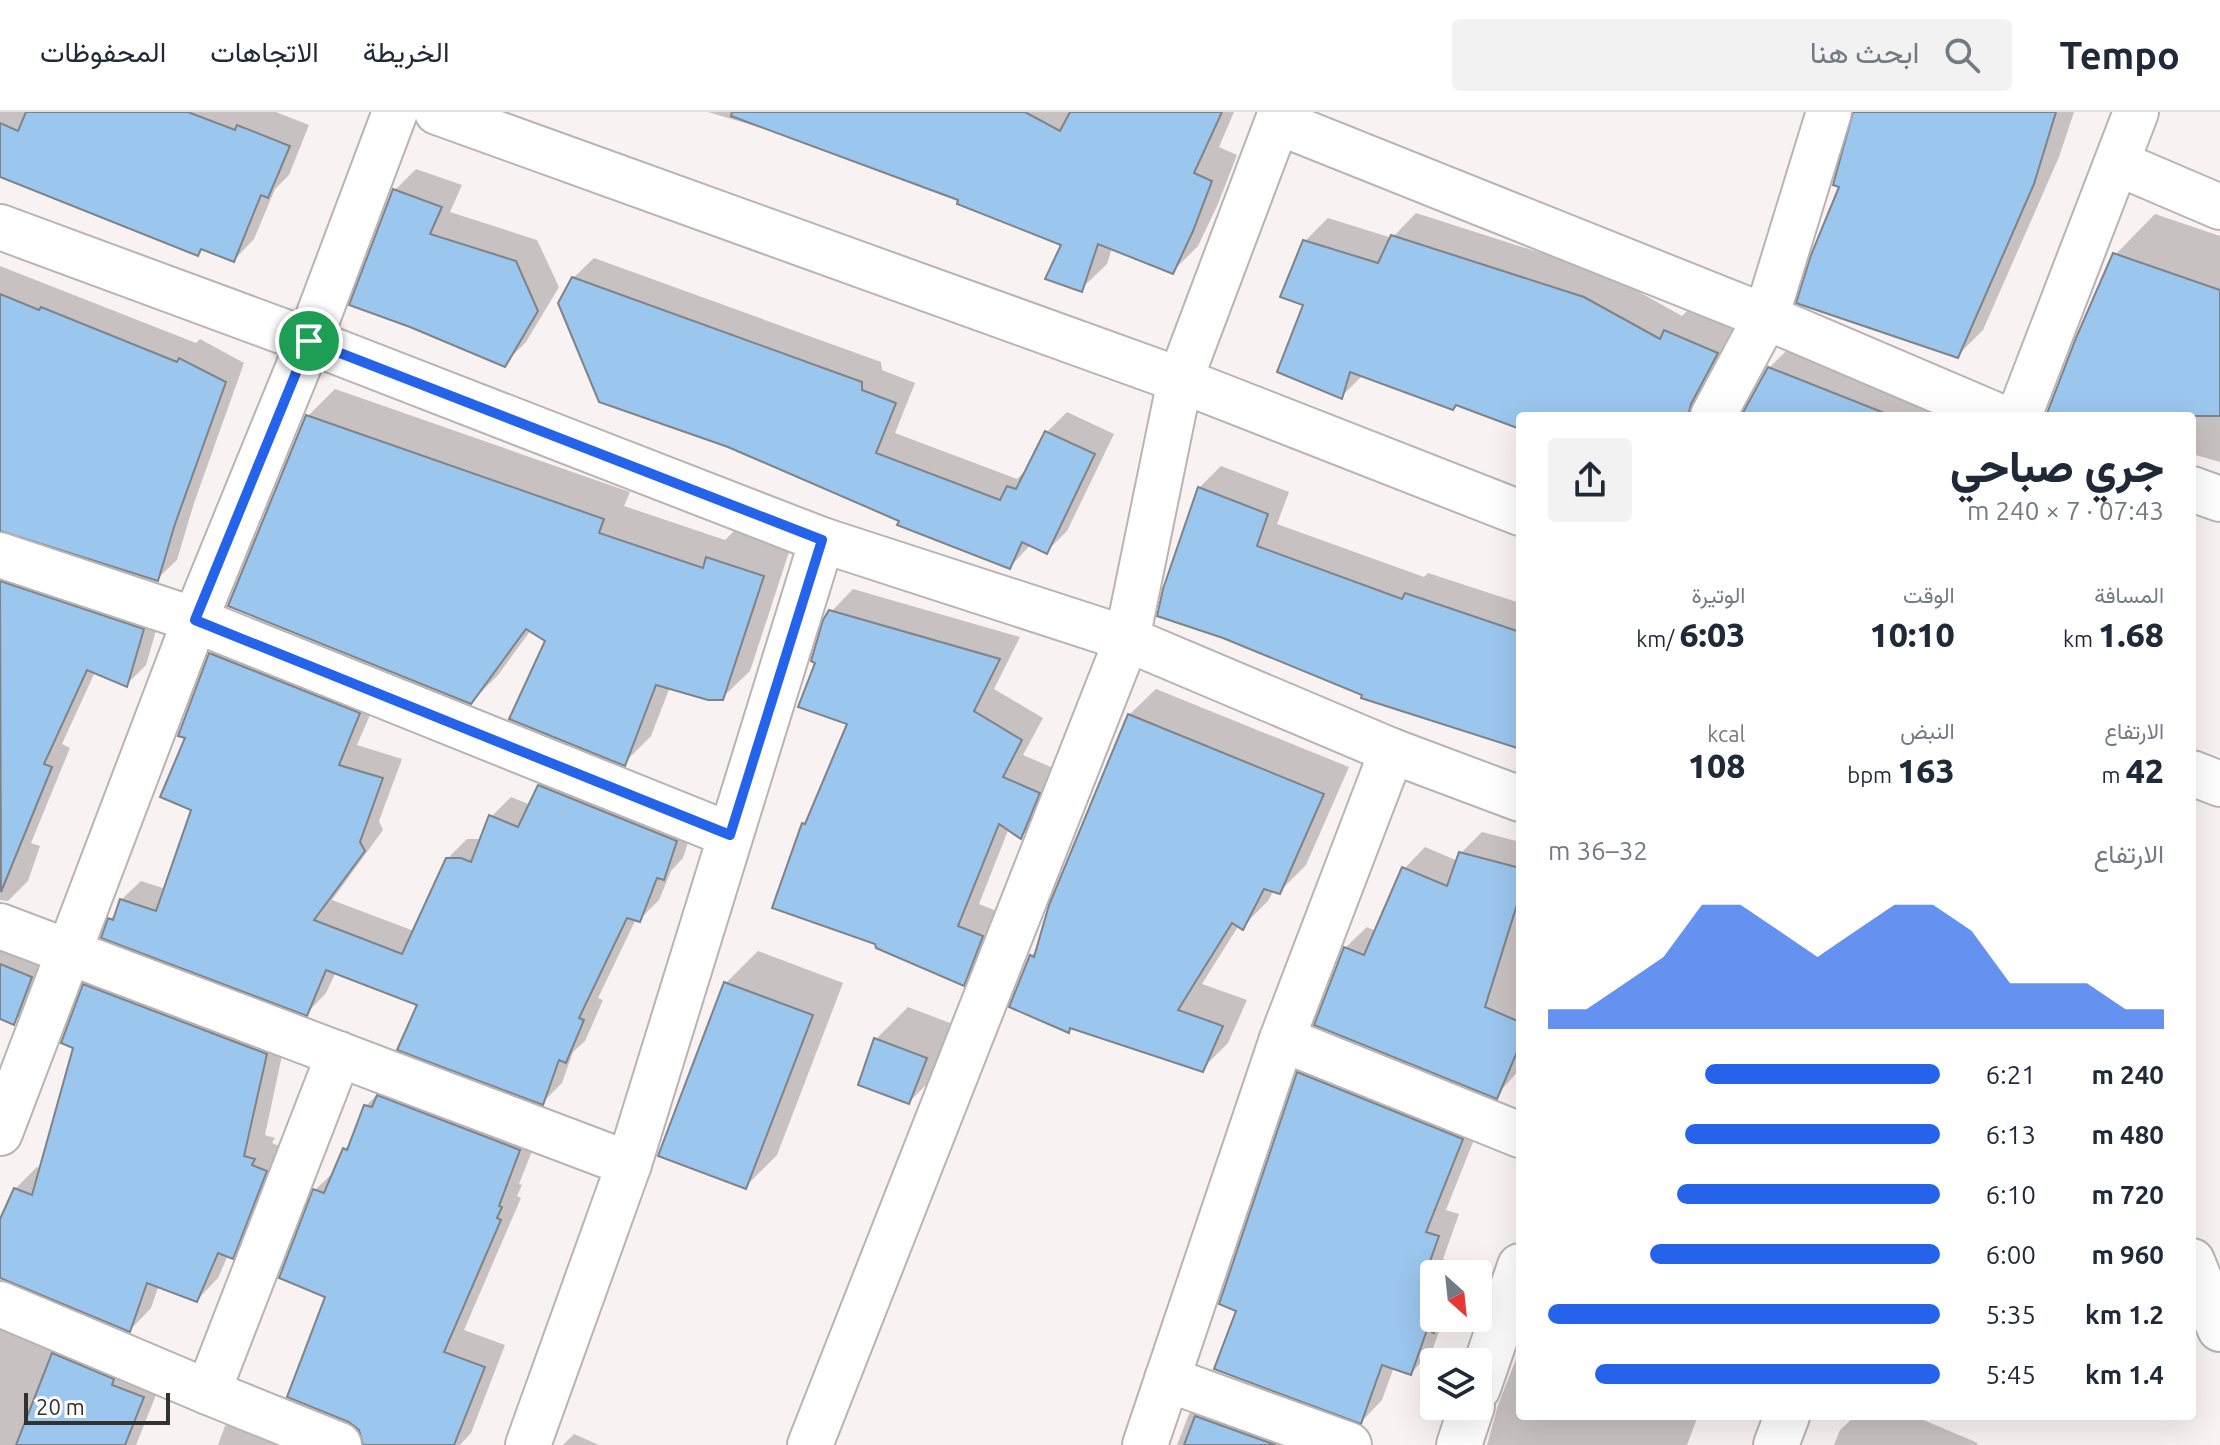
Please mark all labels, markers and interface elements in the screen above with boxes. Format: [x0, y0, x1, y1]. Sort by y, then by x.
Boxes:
search box [1452, 19, 2012, 91]
icon: search [1940, 33, 1984, 77]
text: Tempo [2060, 34, 2180, 76]
text: ابحث هنا [1810, 35, 1920, 69]
text: المحفوظات [40, 36, 166, 67]
text: الاتجاهات [210, 36, 319, 67]
text: الخريطة [363, 36, 449, 67]
pin [275, 307, 343, 375]
icon: arrive [287, 319, 331, 363]
button: share [1548, 438, 1632, 522]
text: جري صباحي [1950, 441, 2164, 490]
text: 07:43 · 7 × 240 m [1967, 496, 2164, 525]
text: الوتيرة [1692, 582, 1745, 607]
text: الوقت [1903, 582, 1955, 607]
text: المسافة [2094, 582, 2164, 607]
text: 6:03 [1679, 615, 1745, 653]
text: 10:10 [1870, 615, 1955, 653]
text: 1.68 [2098, 615, 2164, 653]
text: /km [1636, 626, 1679, 651]
text: km [2063, 626, 2098, 651]
text: النبض [1900, 718, 1955, 743]
text: الارتفاع [2104, 718, 2164, 743]
text: kcal [1707, 721, 1745, 746]
text: 108 [1688, 746, 1745, 784]
text: 163 [1897, 751, 1955, 789]
text: 42 [2126, 751, 2164, 789]
text: bpm [1847, 762, 1897, 787]
text: m [2102, 762, 2126, 787]
text: 32–36 m [1548, 836, 1648, 865]
text: الارتفاع [2093, 839, 2164, 868]
text: 6:21 [1986, 1060, 2036, 1089]
text: 240 m [2091, 1060, 2164, 1089]
text: 6:13 [1986, 1120, 2036, 1149]
text: 480 m [2091, 1120, 2164, 1149]
text: 6:10 [1986, 1180, 2036, 1209]
text: 720 m [2091, 1180, 2164, 1209]
text: 6:00 [1986, 1240, 2036, 1269]
text: 960 m [2091, 1240, 2164, 1269]
north arrow [1420, 1260, 1492, 1332]
map controls [1420, 1260, 1492, 1420]
text: 5:35 [1986, 1300, 2036, 1329]
text: 1.2 km [2085, 1300, 2164, 1329]
button: layers [1420, 1348, 1492, 1420]
text: 5:45 [1986, 1360, 2036, 1389]
text: 1.4 km [2085, 1360, 2164, 1389]
scale bar [24, 1389, 170, 1425]
text: 20 m [36, 1394, 85, 1419]

